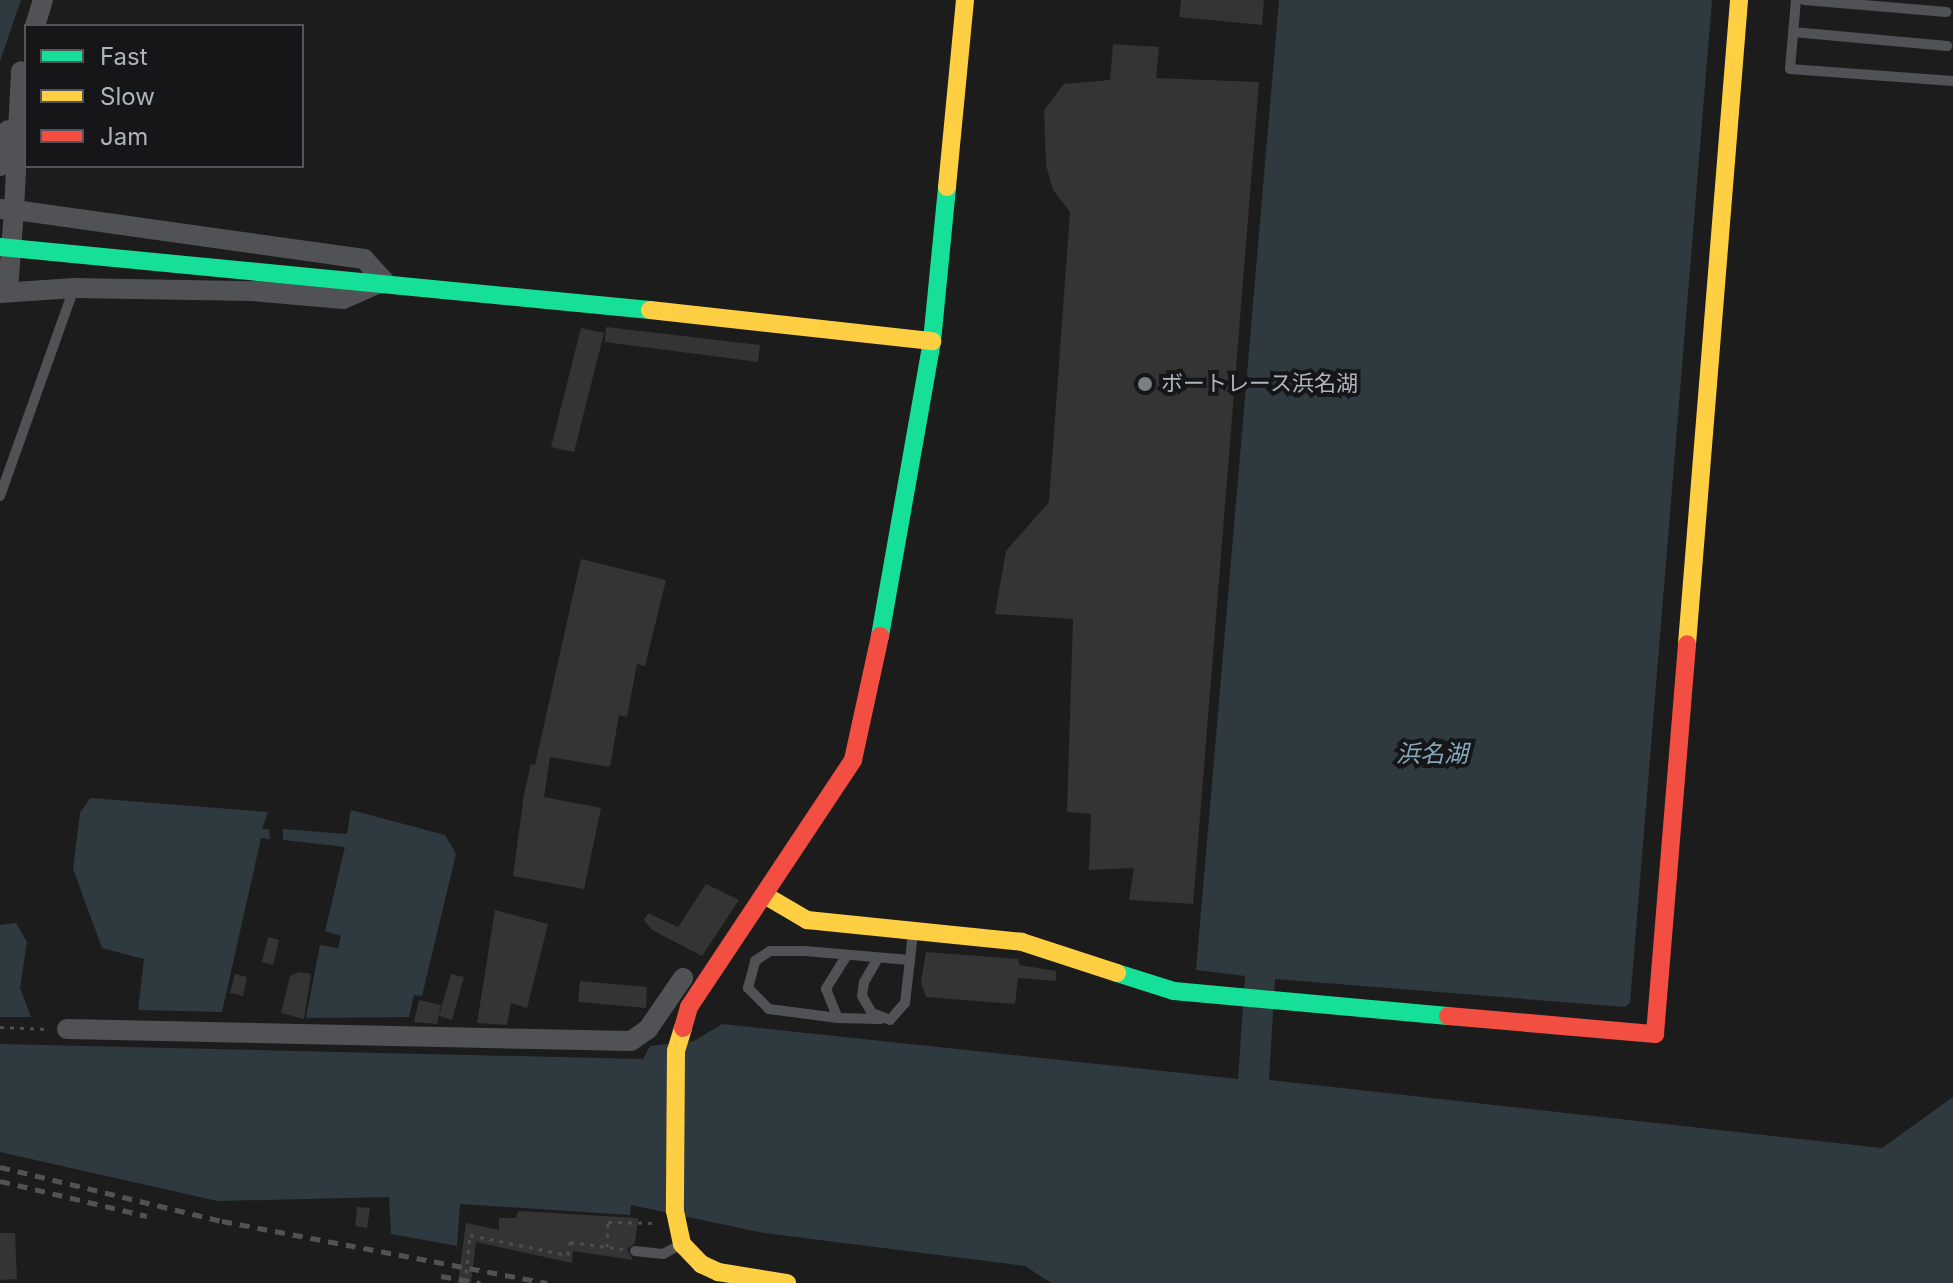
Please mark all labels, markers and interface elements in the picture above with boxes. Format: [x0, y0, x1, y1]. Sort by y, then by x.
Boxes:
legend [24, 24, 304, 168]
text: Fast [100, 42, 148, 71]
text: Slow [100, 82, 155, 111]
text: Jam [100, 122, 148, 151]
place label: ボートレース浜名湖 [1161, 371, 1359, 397]
marker: ボートレース浜名湖 [1136, 375, 1154, 393]
water label: 浜名湖 [1396, 740, 1468, 768]

